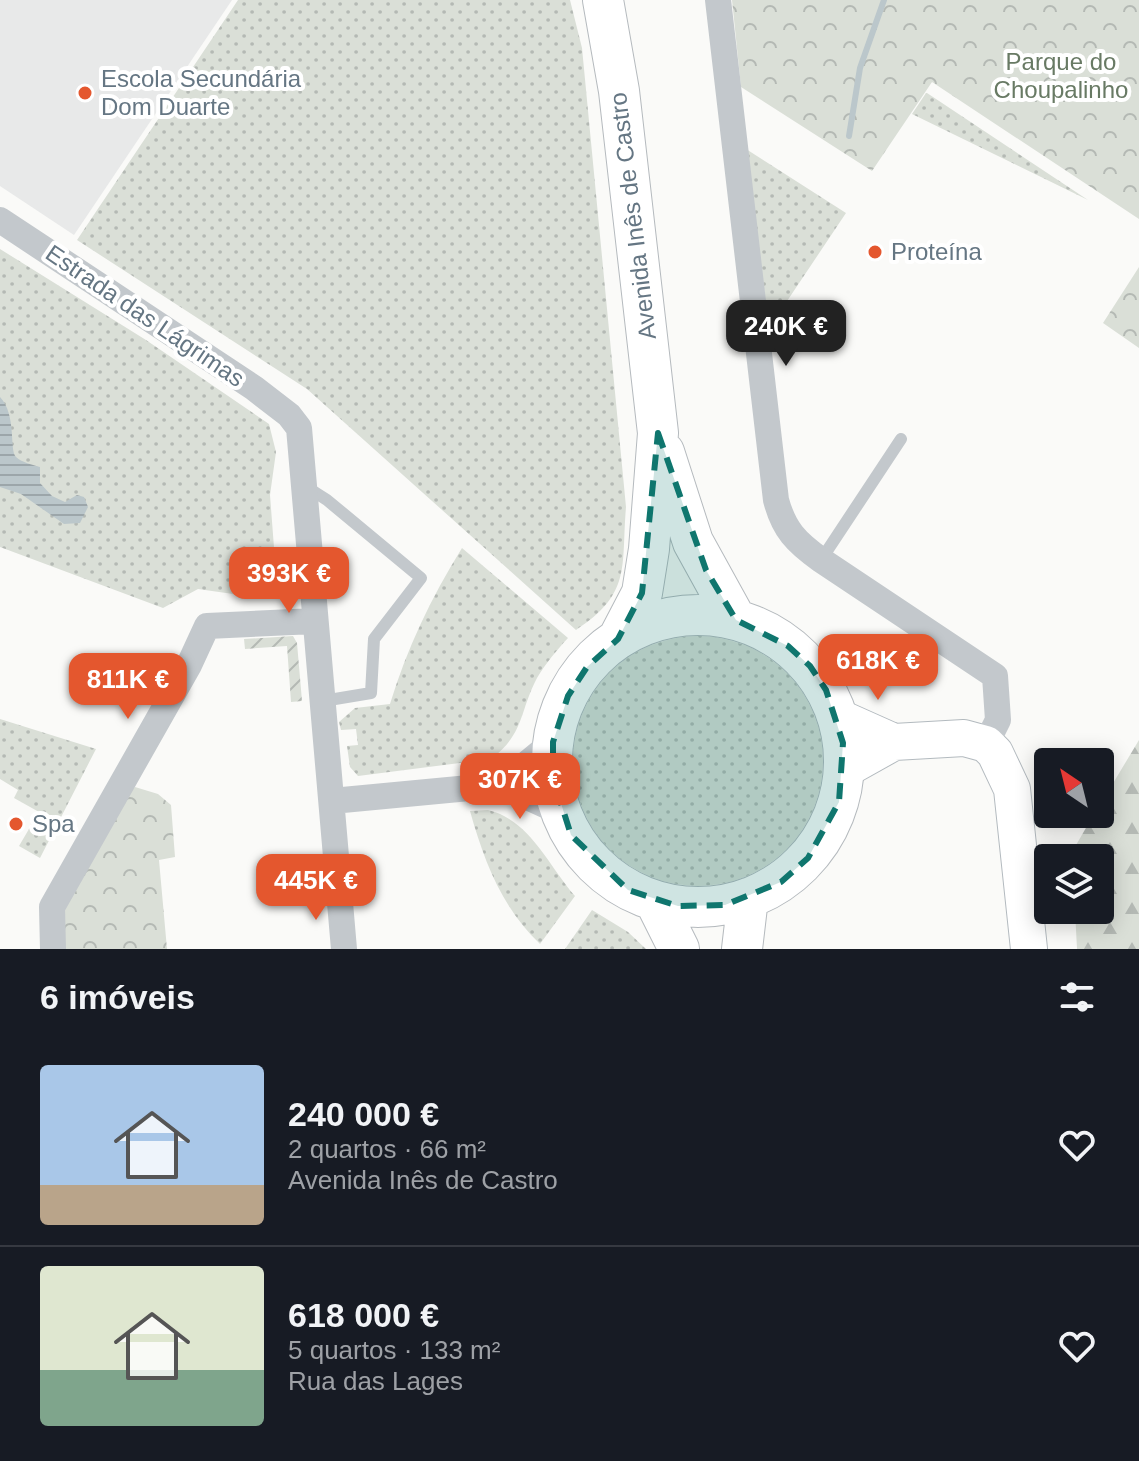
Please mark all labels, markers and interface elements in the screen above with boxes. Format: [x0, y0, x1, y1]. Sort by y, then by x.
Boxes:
park label: Parque do Choupalinho [994, 48, 1128, 103]
place label: Escola Secundária Dom Duarte [101, 65, 302, 120]
marker: Escola Secundária Dom Duarte [76, 84, 94, 102]
street label: Avenida Inês de Castro [604, 91, 661, 341]
place label: Proteína [891, 238, 982, 265]
street label: Estrada das Lágrimas [41, 239, 250, 392]
marker: Proteína [866, 243, 884, 261]
pin: 240K € [721, 300, 851, 368]
text: 240K € [744, 311, 828, 341]
pin: 393K € [224, 547, 354, 615]
text: 393K € [247, 558, 331, 588]
pin: 618K € [813, 634, 943, 702]
text: 618K € [836, 645, 920, 675]
pin: 811K € [63, 653, 193, 721]
text: 811K € [87, 664, 169, 694]
north arrow [1034, 748, 1114, 828]
map controls [1034, 748, 1114, 924]
pin: 307K € [455, 753, 585, 821]
text: 307K € [478, 764, 562, 794]
place label: Spa [32, 810, 75, 837]
marker: Spa [7, 815, 25, 833]
button: layers [1034, 844, 1114, 924]
pin: 445K € [251, 854, 381, 922]
text: 445K € [274, 865, 358, 895]
icon: filters [1055, 975, 1099, 1019]
text: 6 imóveis [40, 978, 195, 1016]
text: 240 000 € [288, 1095, 439, 1133]
icon: home [104, 1097, 200, 1193]
icon: heart [1055, 1123, 1099, 1167]
text: 2 quartos · 66 m² [288, 1134, 486, 1164]
text: Avenida Inês de Castro [288, 1165, 558, 1195]
text: 618 000 € [288, 1296, 439, 1334]
icon: home [104, 1298, 200, 1394]
icon: heart [1055, 1324, 1099, 1368]
text: 5 quartos · 133 m² [288, 1335, 500, 1365]
text: Rua das Lages [288, 1366, 463, 1396]

